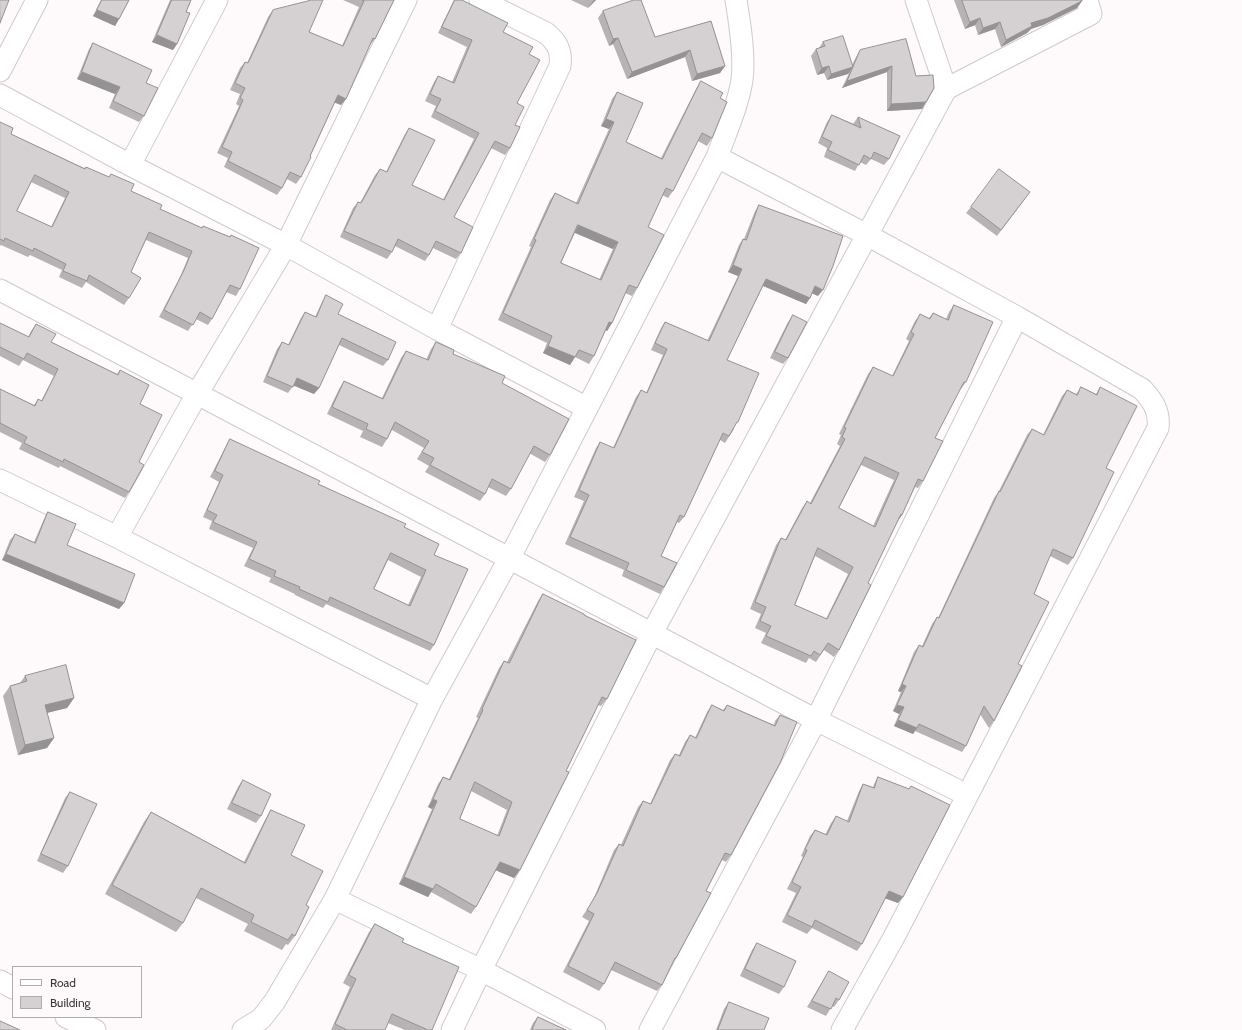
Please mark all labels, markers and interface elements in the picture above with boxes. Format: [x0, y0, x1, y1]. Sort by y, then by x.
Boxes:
legend [12, 966, 142, 1018]
text: Road [50, 975, 76, 990]
text: Building [50, 995, 91, 1010]

